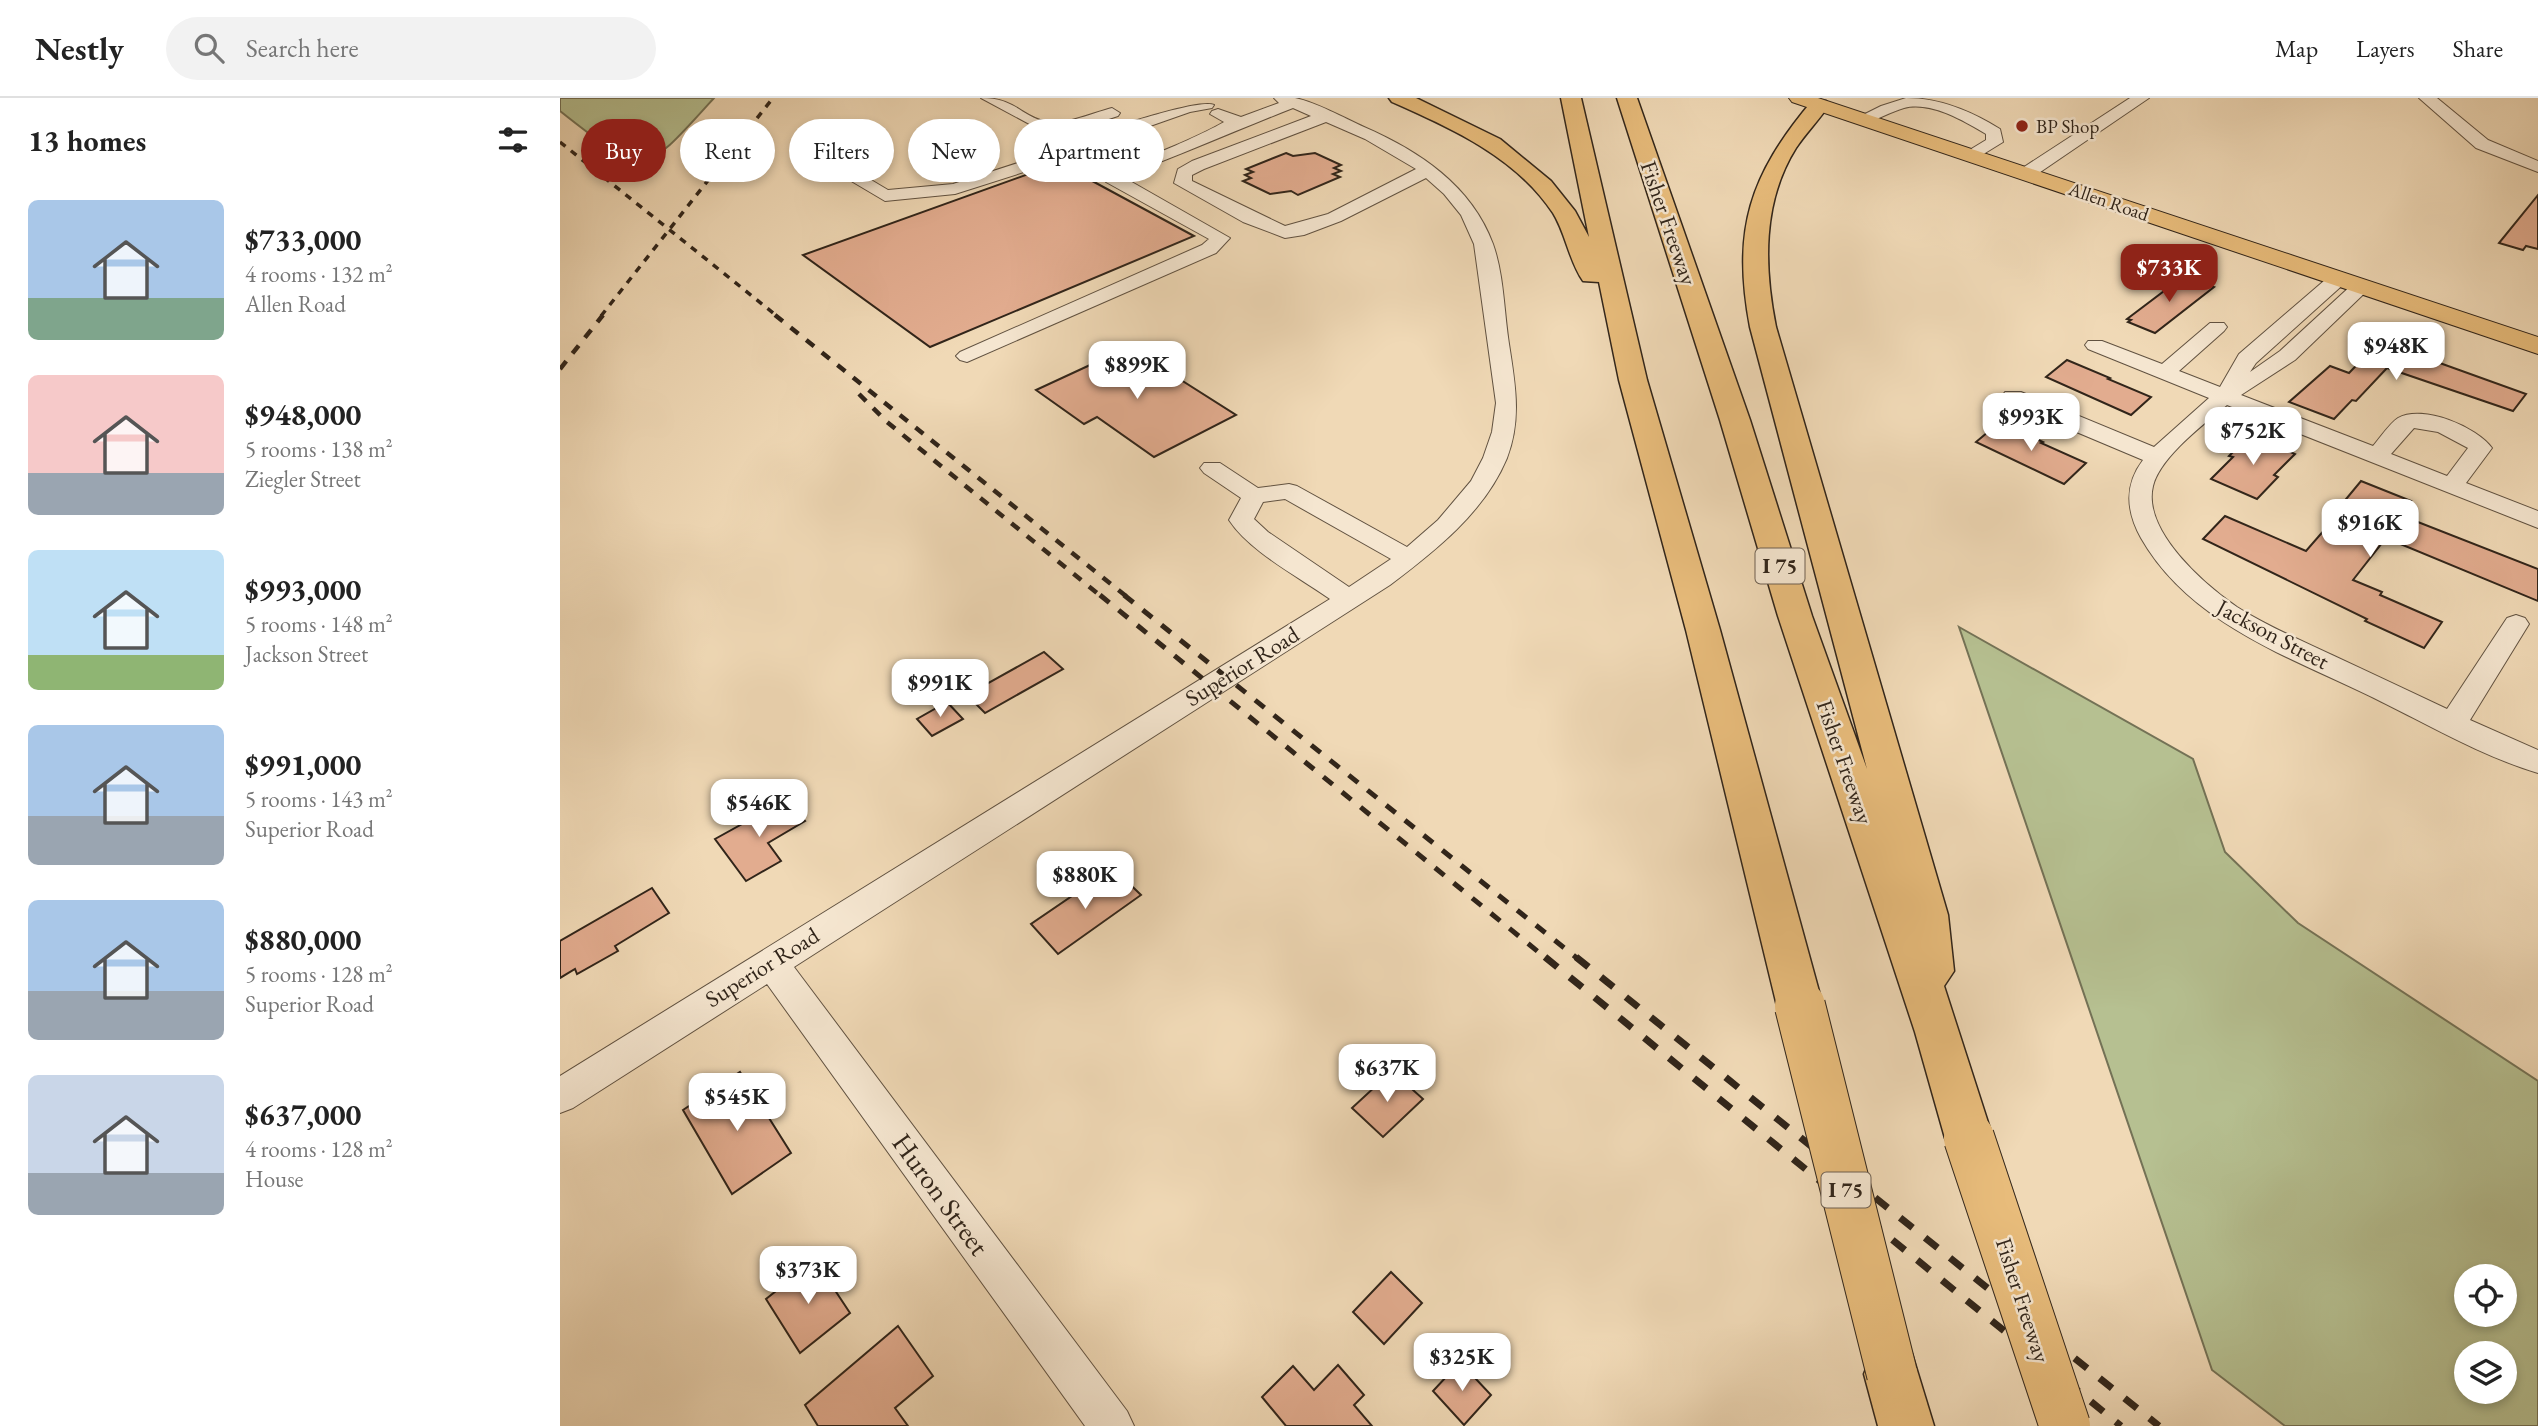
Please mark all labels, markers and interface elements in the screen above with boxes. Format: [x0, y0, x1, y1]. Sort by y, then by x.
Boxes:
search box [166, 17, 656, 80]
text: Nestly [35, 27, 124, 70]
icon: search [190, 29, 228, 67]
text: Search here [246, 31, 359, 65]
text: Map [2275, 33, 2318, 64]
text: Layers [2356, 33, 2415, 64]
text: Share [2453, 33, 2503, 64]
place label: BP Shop [2036, 114, 2099, 139]
marker: BP Shop [2014, 118, 2030, 134]
chip: Buy [581, 119, 666, 182]
chip: Rent [680, 119, 775, 182]
chip: Filters [789, 119, 894, 182]
chip: New [908, 119, 1000, 182]
chip: Apartment [1014, 119, 1164, 182]
text: 13 homes [28, 121, 146, 160]
icon: filters [494, 121, 532, 159]
street label: Fisher Freeway [1634, 157, 1705, 290]
street label: Allen Road [2064, 176, 2153, 227]
text: $733,000 [245, 220, 361, 259]
icon: home [84, 228, 168, 312]
pin: $733K [2120, 244, 2218, 304]
text: $733K [2137, 252, 2201, 282]
text: 4 rooms · 132 m² [245, 259, 393, 289]
text: Allen Road [245, 289, 346, 319]
pin: $948K [2347, 322, 2445, 382]
text: $948K [2364, 330, 2428, 360]
pin: $899K [1088, 342, 1186, 401]
text: $899K [1105, 349, 1169, 379]
pin: $993K [1982, 394, 2080, 453]
text: $948,000 [245, 395, 361, 434]
text: $993K [1999, 401, 2063, 431]
icon: home [84, 403, 168, 487]
pin: $752K [2204, 408, 2302, 467]
text: $752K [2221, 415, 2285, 445]
text: 5 rooms · 138 m² [245, 434, 393, 464]
text: Ziegler Street [245, 464, 361, 494]
pin: $916K [2321, 500, 2419, 559]
text: $916K [2338, 507, 2402, 537]
road number: I 75 [1756, 548, 1804, 584]
text: $993,000 [245, 570, 361, 609]
icon: home [84, 578, 168, 662]
street label: Jackson Street [2210, 591, 2335, 677]
text: 5 rooms · 148 m² [245, 609, 393, 639]
street label: Superior Road [1179, 619, 1305, 713]
text: Jackson Street [245, 639, 368, 669]
pin: $991K [891, 660, 989, 719]
text: $991K [908, 667, 972, 697]
street label: Fisher Freeway [1810, 696, 1881, 829]
text: $991,000 [245, 745, 361, 784]
icon: home [84, 753, 168, 837]
pin: $546K [710, 780, 808, 839]
text: 5 rooms · 143 m² [245, 784, 393, 814]
text: $546K [727, 787, 791, 817]
text: Superior Road [245, 814, 374, 844]
pin: $880K [1036, 852, 1134, 911]
text: $880K [1053, 859, 1117, 889]
text: $880,000 [245, 920, 361, 959]
street label: Superior Road [699, 920, 825, 1014]
icon: home [84, 928, 168, 1012]
text: 5 rooms · 128 m² [245, 959, 393, 989]
text: Superior Road [245, 989, 374, 1019]
pin: $637K [1338, 1044, 1436, 1104]
text: $637K [1355, 1052, 1419, 1082]
pin: $545K [688, 1074, 786, 1133]
text: $545K [705, 1081, 769, 1111]
text: $637,000 [245, 1095, 361, 1134]
icon: home [84, 1103, 168, 1187]
street label: Huron Street [885, 1126, 998, 1262]
text: 4 rooms · 128 m² [245, 1134, 393, 1164]
text: House [245, 1164, 304, 1194]
road number: I 75 [1822, 1172, 1870, 1208]
street label: Fisher Freeway [1989, 1234, 2058, 1367]
pin: $373K [759, 1246, 857, 1306]
text: $373K [776, 1254, 840, 1284]
map controls [2454, 1264, 2517, 1404]
button: locate [2454, 1264, 2517, 1327]
pin: $325K [1413, 1334, 1511, 1393]
text: $325K [1430, 1341, 1494, 1371]
button: layers [2454, 1341, 2517, 1404]

